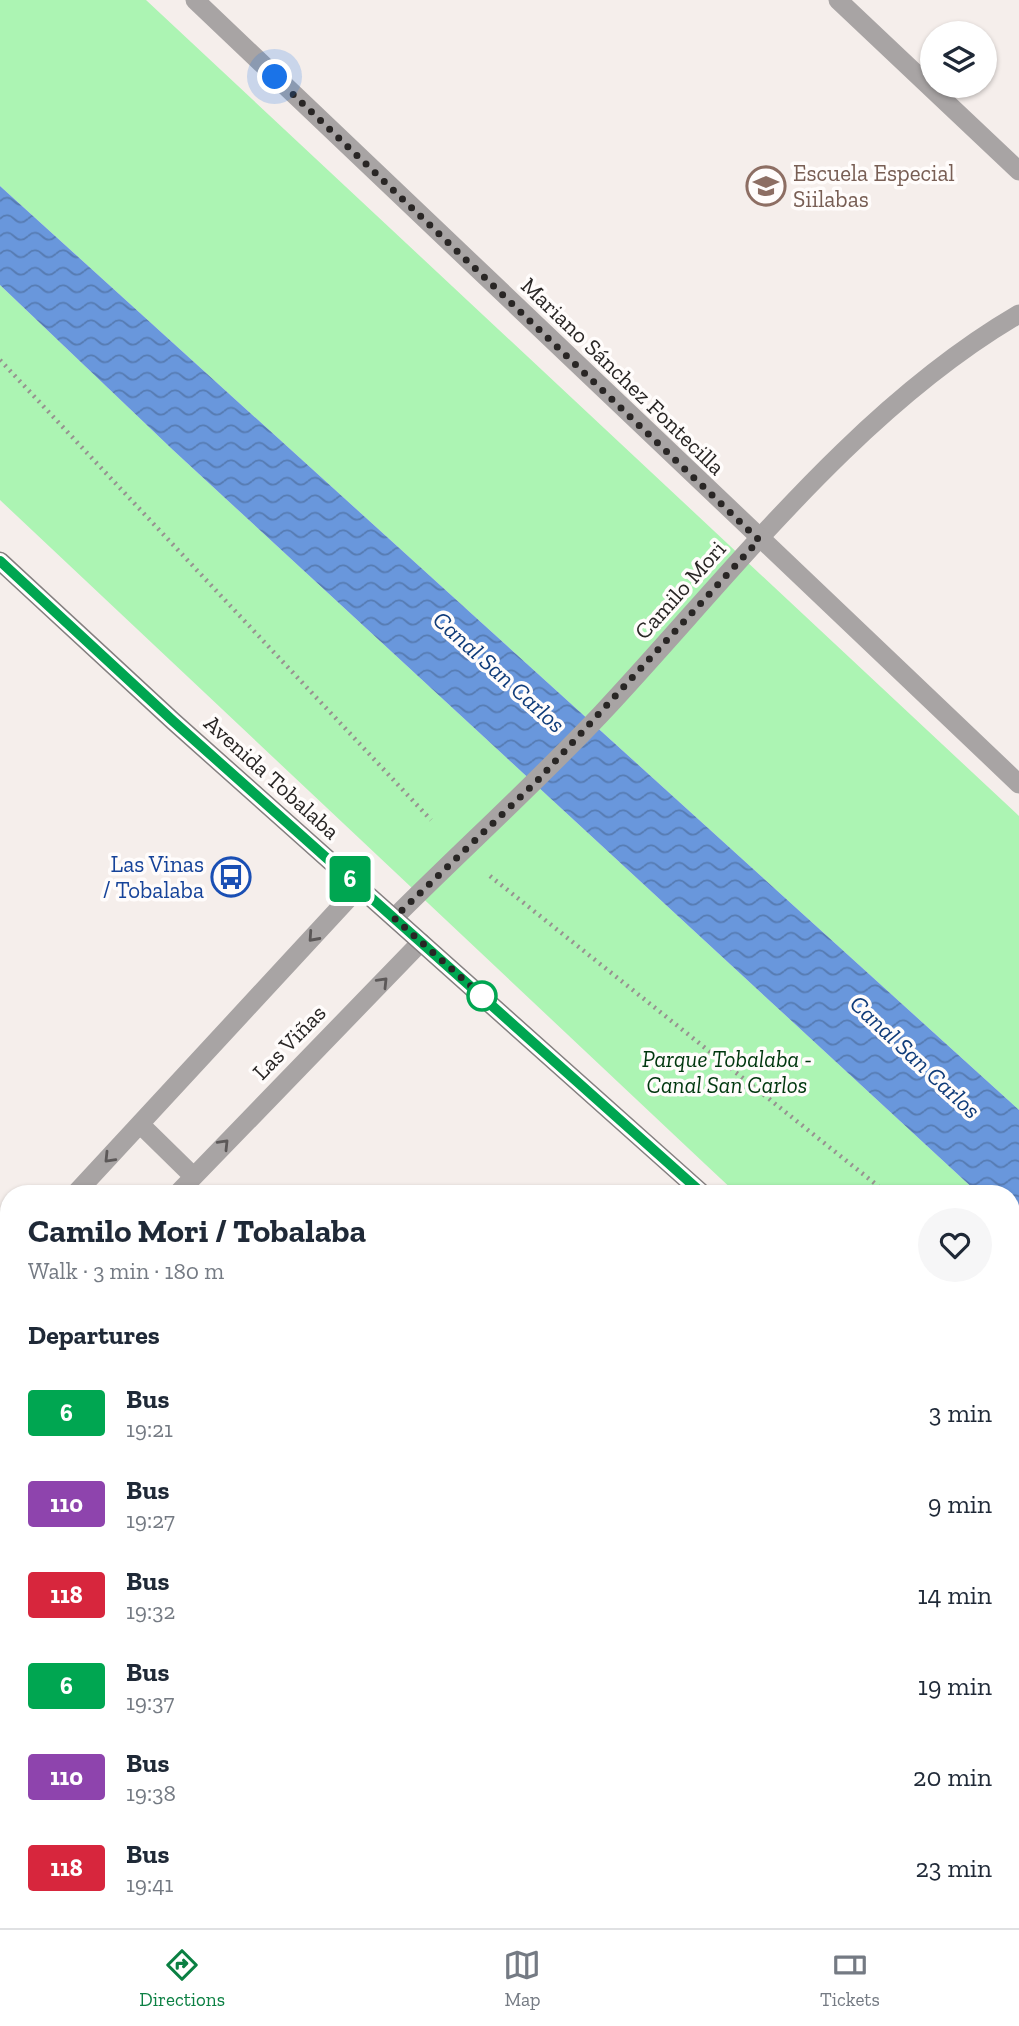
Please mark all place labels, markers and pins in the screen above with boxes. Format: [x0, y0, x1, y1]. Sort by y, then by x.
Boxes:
place label: Escuela Especial Siilabas [793, 159, 955, 213]
school or university icon: Escuela Especial Siilabas [745, 165, 787, 207]
place label: Las Vinas / Tobalaba [103, 850, 204, 904]
bus stop icon: Las Vinas / Tobalaba [210, 856, 252, 898]
unlabelled marker [467, 981, 497, 1011]

